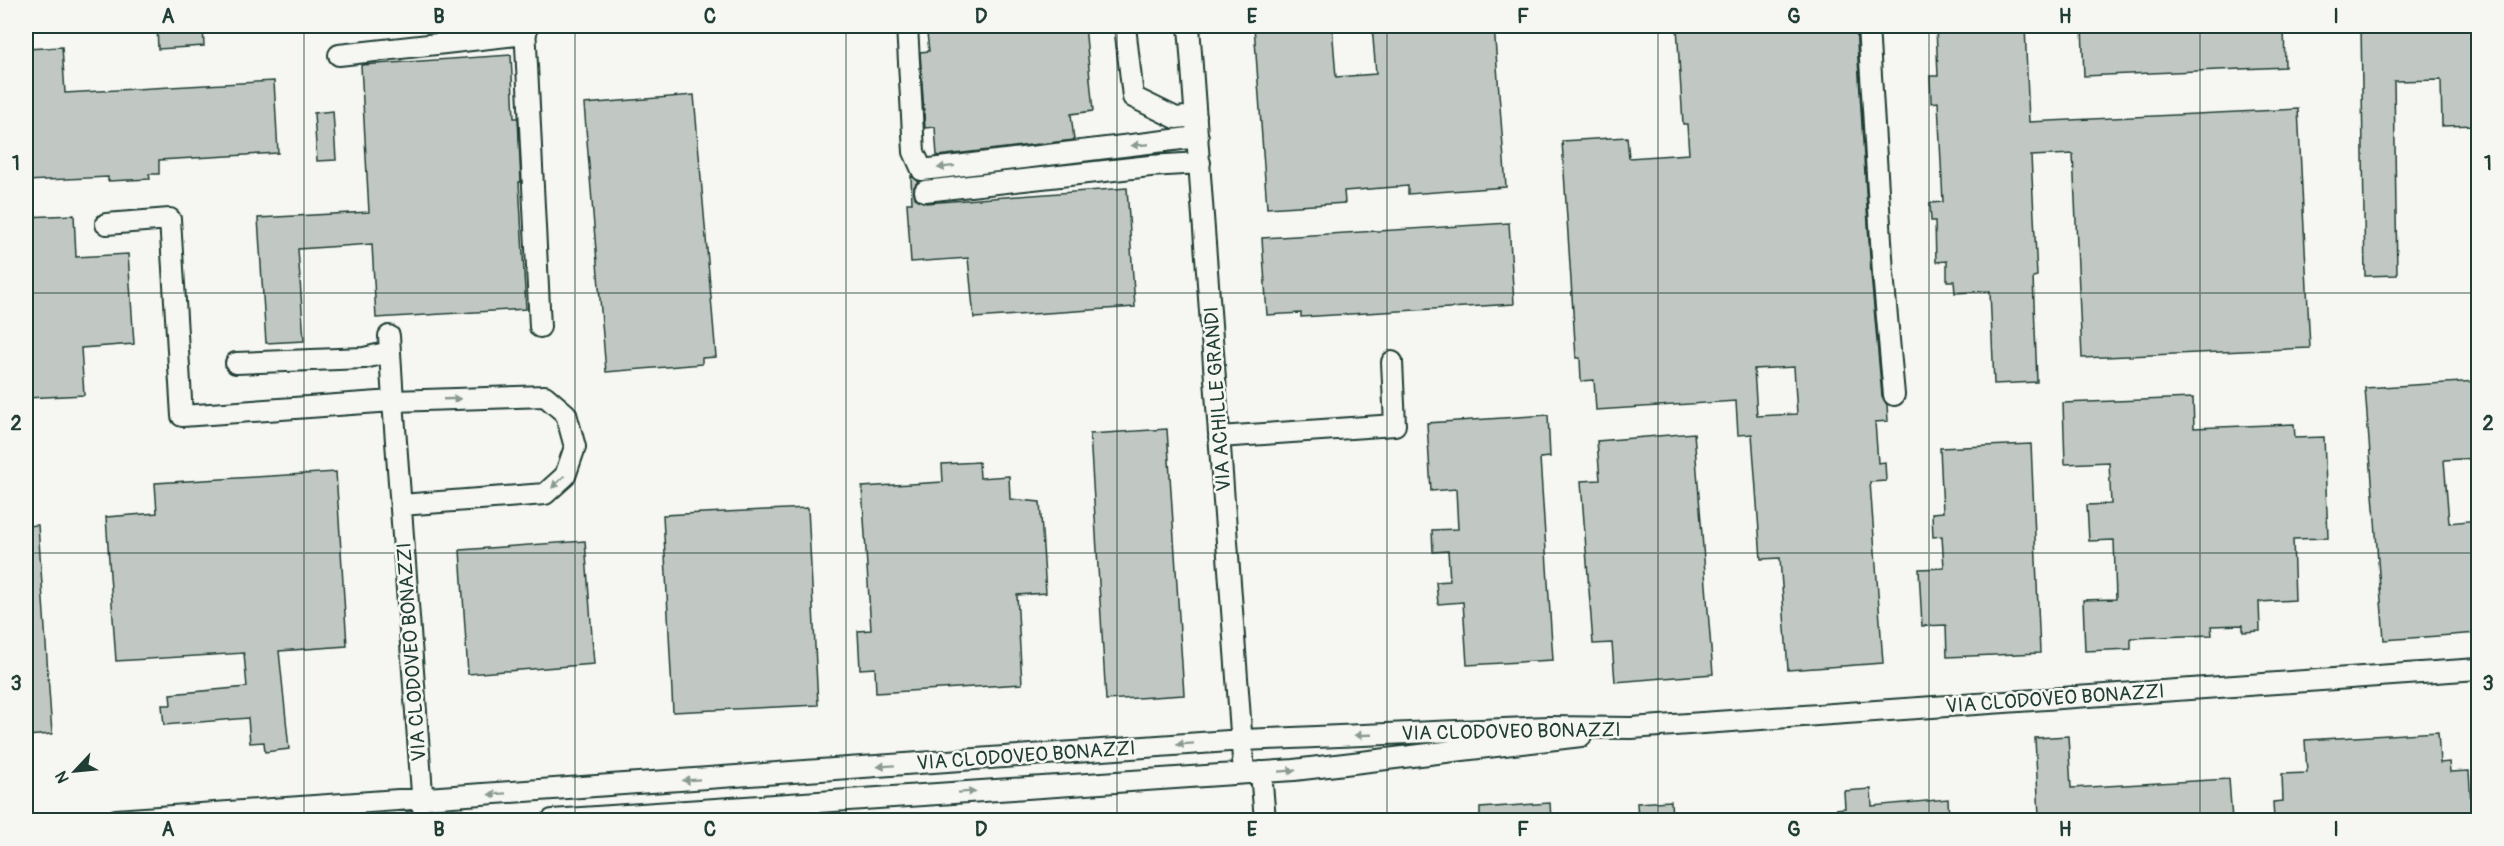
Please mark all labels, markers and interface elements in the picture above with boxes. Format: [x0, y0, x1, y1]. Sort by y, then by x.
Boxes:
text: A [162, 4, 175, 29]
text: B [433, 4, 445, 29]
text: C [704, 4, 716, 29]
text: D [975, 4, 988, 29]
text: E [1247, 4, 1258, 29]
text: F [1517, 4, 1529, 29]
text: G [1787, 4, 1801, 29]
text: H [2059, 4, 2072, 29]
text: I [2333, 4, 2339, 29]
one-way arrow [1130, 140, 1149, 150]
text: 1 [12, 151, 20, 176]
text: 1 [2484, 151, 2492, 176]
one-way arrow [936, 162, 955, 172]
street label: VIA ACHILLE GRANDI [1199, 306, 1236, 492]
one-way arrow [442, 394, 461, 404]
text: 2 [10, 411, 22, 436]
text: 2 [2482, 411, 2494, 436]
one-way arrow [551, 475, 566, 489]
street label: VIA CLODOVEO BONAZZI [391, 542, 432, 762]
text: 3 [10, 671, 22, 696]
text: 3 [2482, 671, 2494, 696]
street label: VIA CLODOVEO BONAZZI [1945, 678, 2165, 719]
street label: VIA CLODOVEO BONAZZI [1401, 717, 1621, 746]
one-way arrow [1353, 730, 1372, 739]
street label: VIA CLODOVEO BONAZZI [916, 735, 1136, 776]
one-way arrow [1175, 739, 1194, 749]
north arrow [45, 741, 105, 801]
one-way arrow [876, 761, 895, 770]
one-way arrow [1278, 766, 1297, 775]
text: N [51, 768, 74, 786]
one-way arrow [681, 775, 700, 785]
one-way arrow [957, 788, 976, 797]
one-way arrow [487, 789, 506, 799]
text: A [162, 817, 175, 842]
text: B [433, 817, 445, 842]
text: C [704, 817, 716, 842]
text: D [975, 817, 988, 842]
text: E [1247, 817, 1258, 842]
text: F [1517, 817, 1529, 842]
text: G [1787, 817, 1801, 842]
text: H [2059, 817, 2072, 842]
text: I [2333, 817, 2339, 842]

